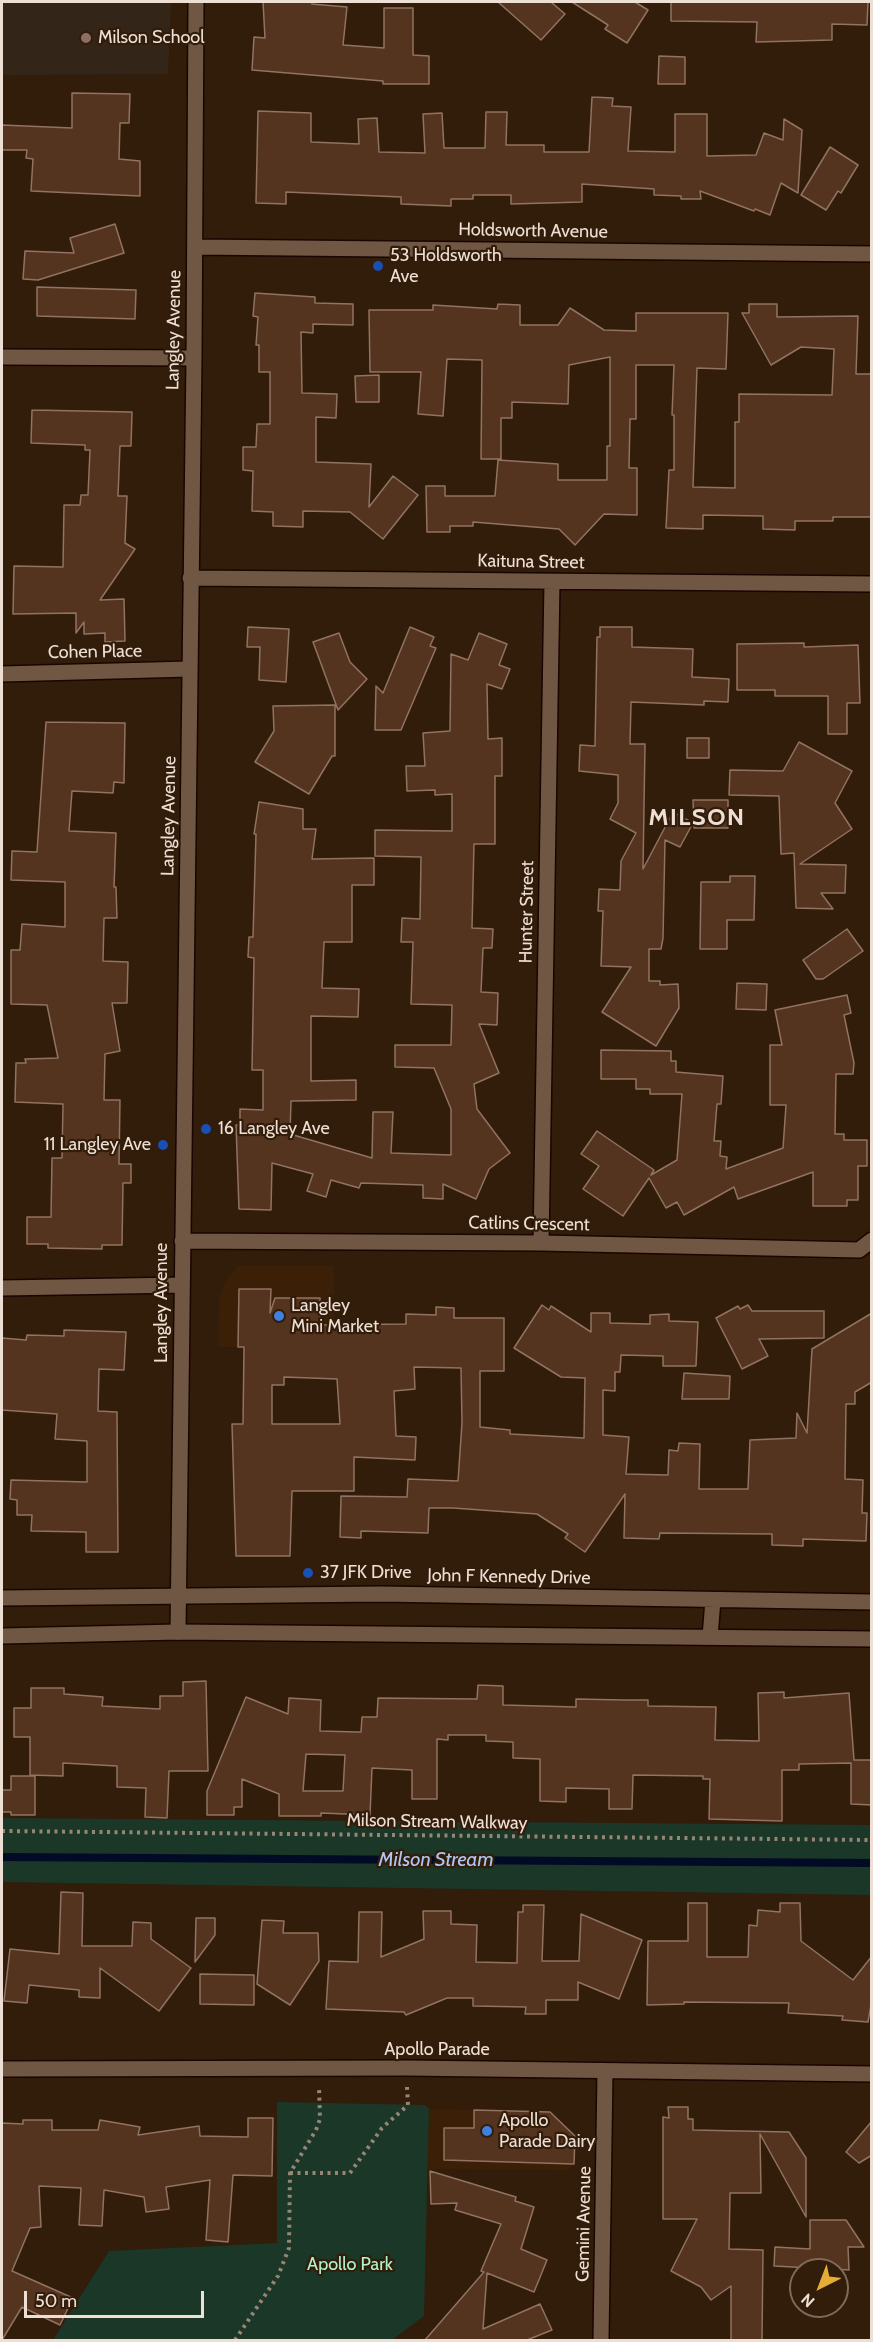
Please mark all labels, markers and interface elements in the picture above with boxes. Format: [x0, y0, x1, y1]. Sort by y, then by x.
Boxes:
place label: Milson School [98, 27, 204, 49]
marker: Milson School [79, 31, 93, 45]
street label: Holdsworth Avenue [458, 219, 608, 243]
place label: 53 Holdsworth Ave [390, 245, 502, 288]
marker: 53 Holdsworth Ave [371, 259, 385, 273]
street label: Langley Avenue [162, 270, 186, 390]
street label: Kaituna Street [477, 550, 585, 574]
street label: Cohen Place [48, 640, 142, 664]
street label: Langley Avenue [157, 756, 181, 876]
district label: MILSON [649, 804, 745, 832]
street label: Hunter Street [515, 860, 539, 964]
place label: 16 Langley Ave [218, 1118, 330, 1140]
marker: 16 Langley Ave [199, 1122, 213, 1136]
place label: 11 Langley Ave [44, 1134, 151, 1156]
marker: 11 Langley Ave [156, 1138, 170, 1152]
street label: Catlins Crescent [468, 1212, 590, 1236]
street label: Langley Avenue [151, 1243, 173, 1363]
place label: Langley Mini Market [291, 1295, 379, 1338]
marker: Langley Mini Market [272, 1309, 286, 1323]
place label: 37 JFK Drive [320, 1562, 411, 1584]
street label: John F Kennedy Drive [427, 1565, 591, 1589]
marker: 37 JFK Drive [301, 1566, 315, 1580]
street label: Milson Stream Walkway [346, 1810, 528, 1834]
water label: Milson Stream [379, 1848, 493, 1872]
street label: Apollo Parade [384, 2039, 490, 2061]
place label: Apollo Parade Dairy [499, 2110, 595, 2152]
marker: Apollo Parade Dairy [480, 2124, 494, 2138]
street label: Gemini Avenue [572, 2166, 596, 2282]
park label: Apollo Park [307, 2254, 393, 2276]
north arrow [789, 2258, 849, 2318]
scale bar [27, 2279, 207, 2317]
text: N [797, 2289, 819, 2311]
text: 50 m [35, 2290, 77, 2312]

